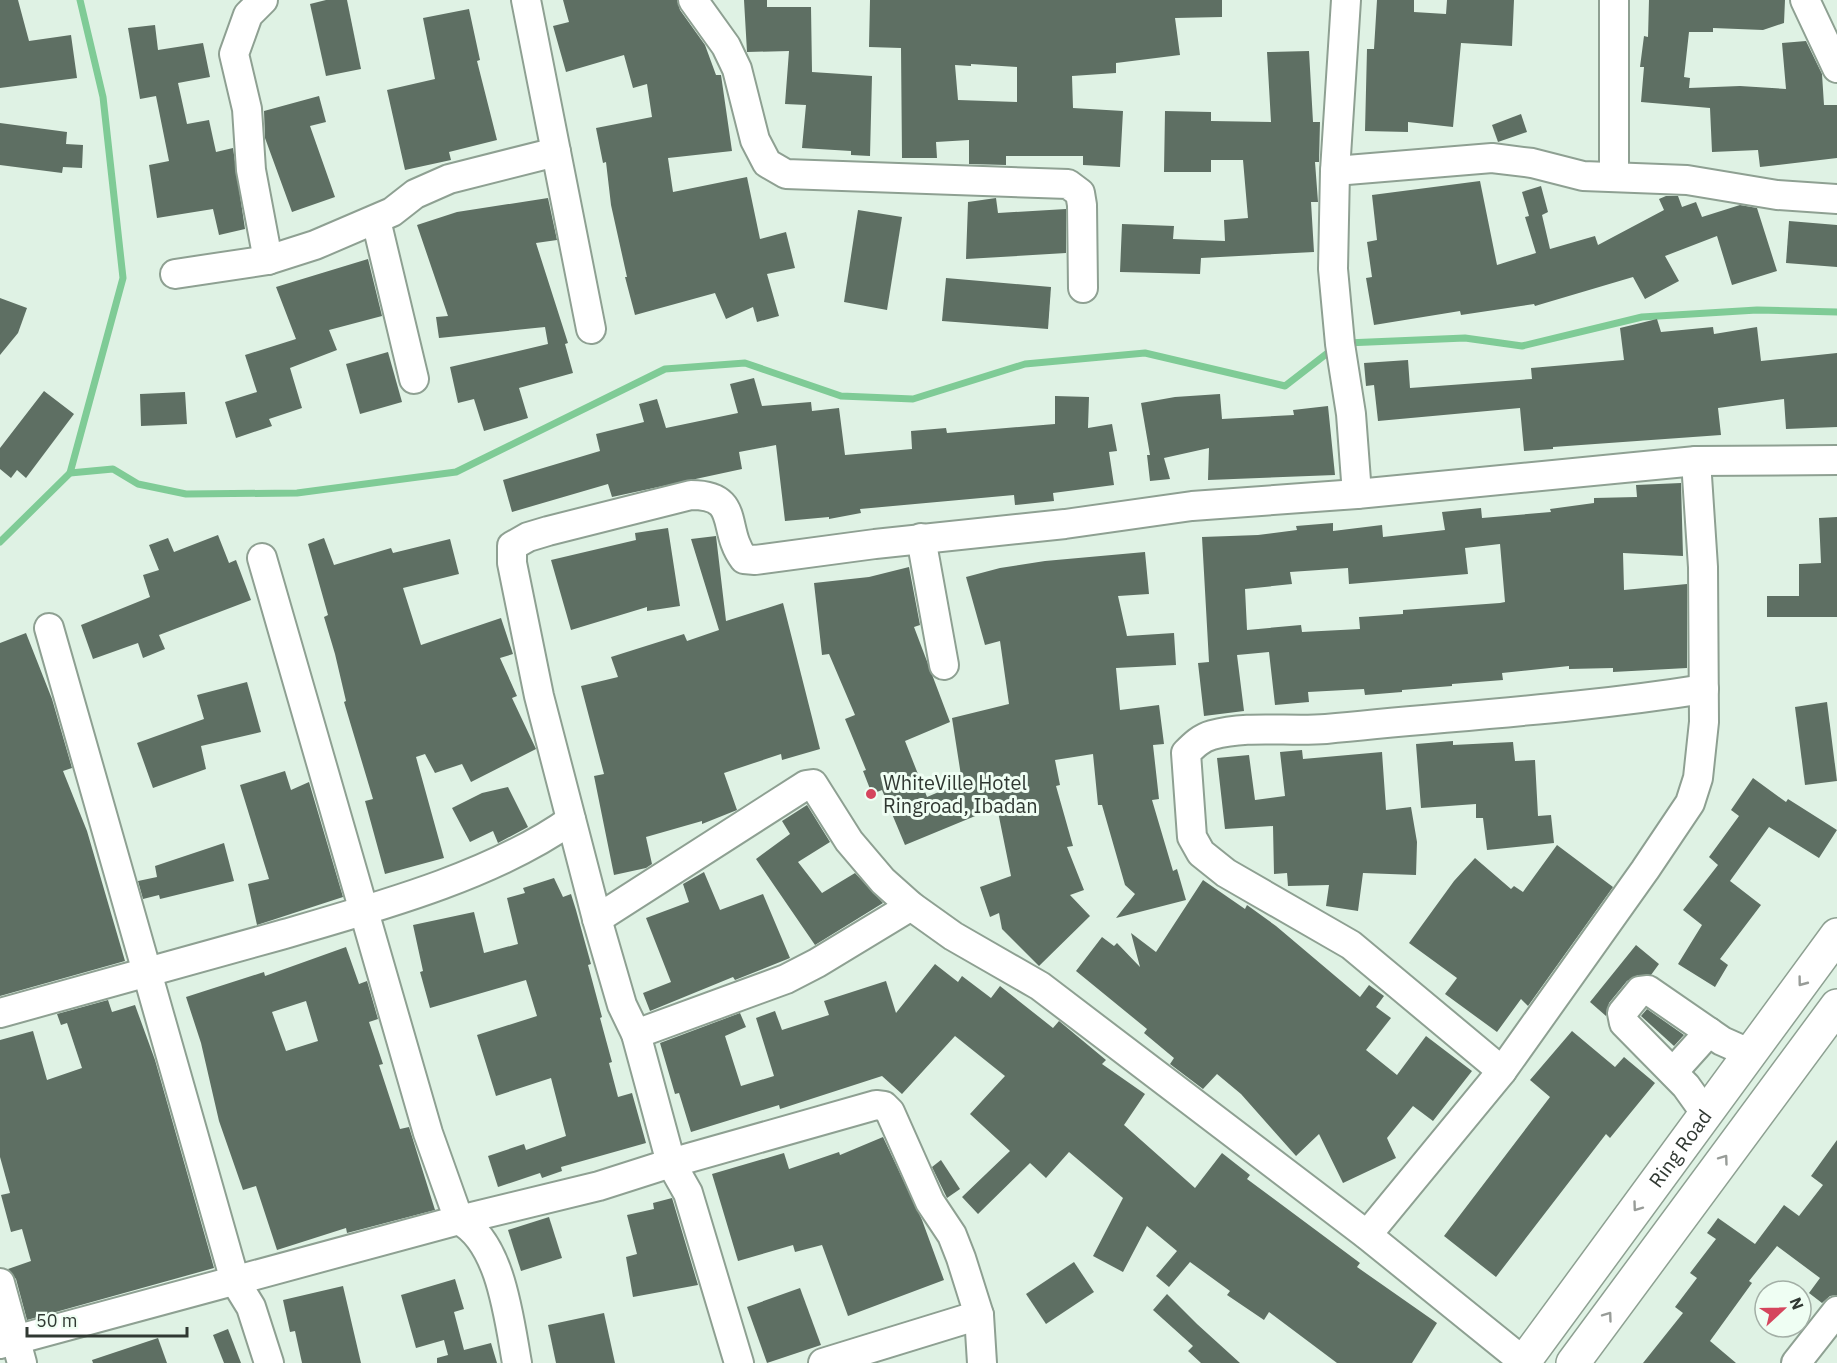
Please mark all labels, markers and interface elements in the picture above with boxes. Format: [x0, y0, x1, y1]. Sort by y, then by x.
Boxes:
place label: WhiteVille Hotel Ringroad, Ibadan [883, 769, 1038, 819]
marker: WhiteVille Hotel Ringroad, Ibadan [864, 787, 878, 801]
one-way arrow [1798, 976, 1809, 987]
street label: Ring Road [1642, 1104, 1718, 1193]
one-way arrow [1716, 1154, 1727, 1165]
one-way arrow [1633, 1201, 1644, 1212]
north arrow [1753, 1279, 1813, 1339]
text: N [1785, 1294, 1808, 1313]
scale bar [27, 1300, 188, 1338]
text: 50 m [36, 1309, 78, 1332]
one-way arrow [1601, 1311, 1612, 1322]

